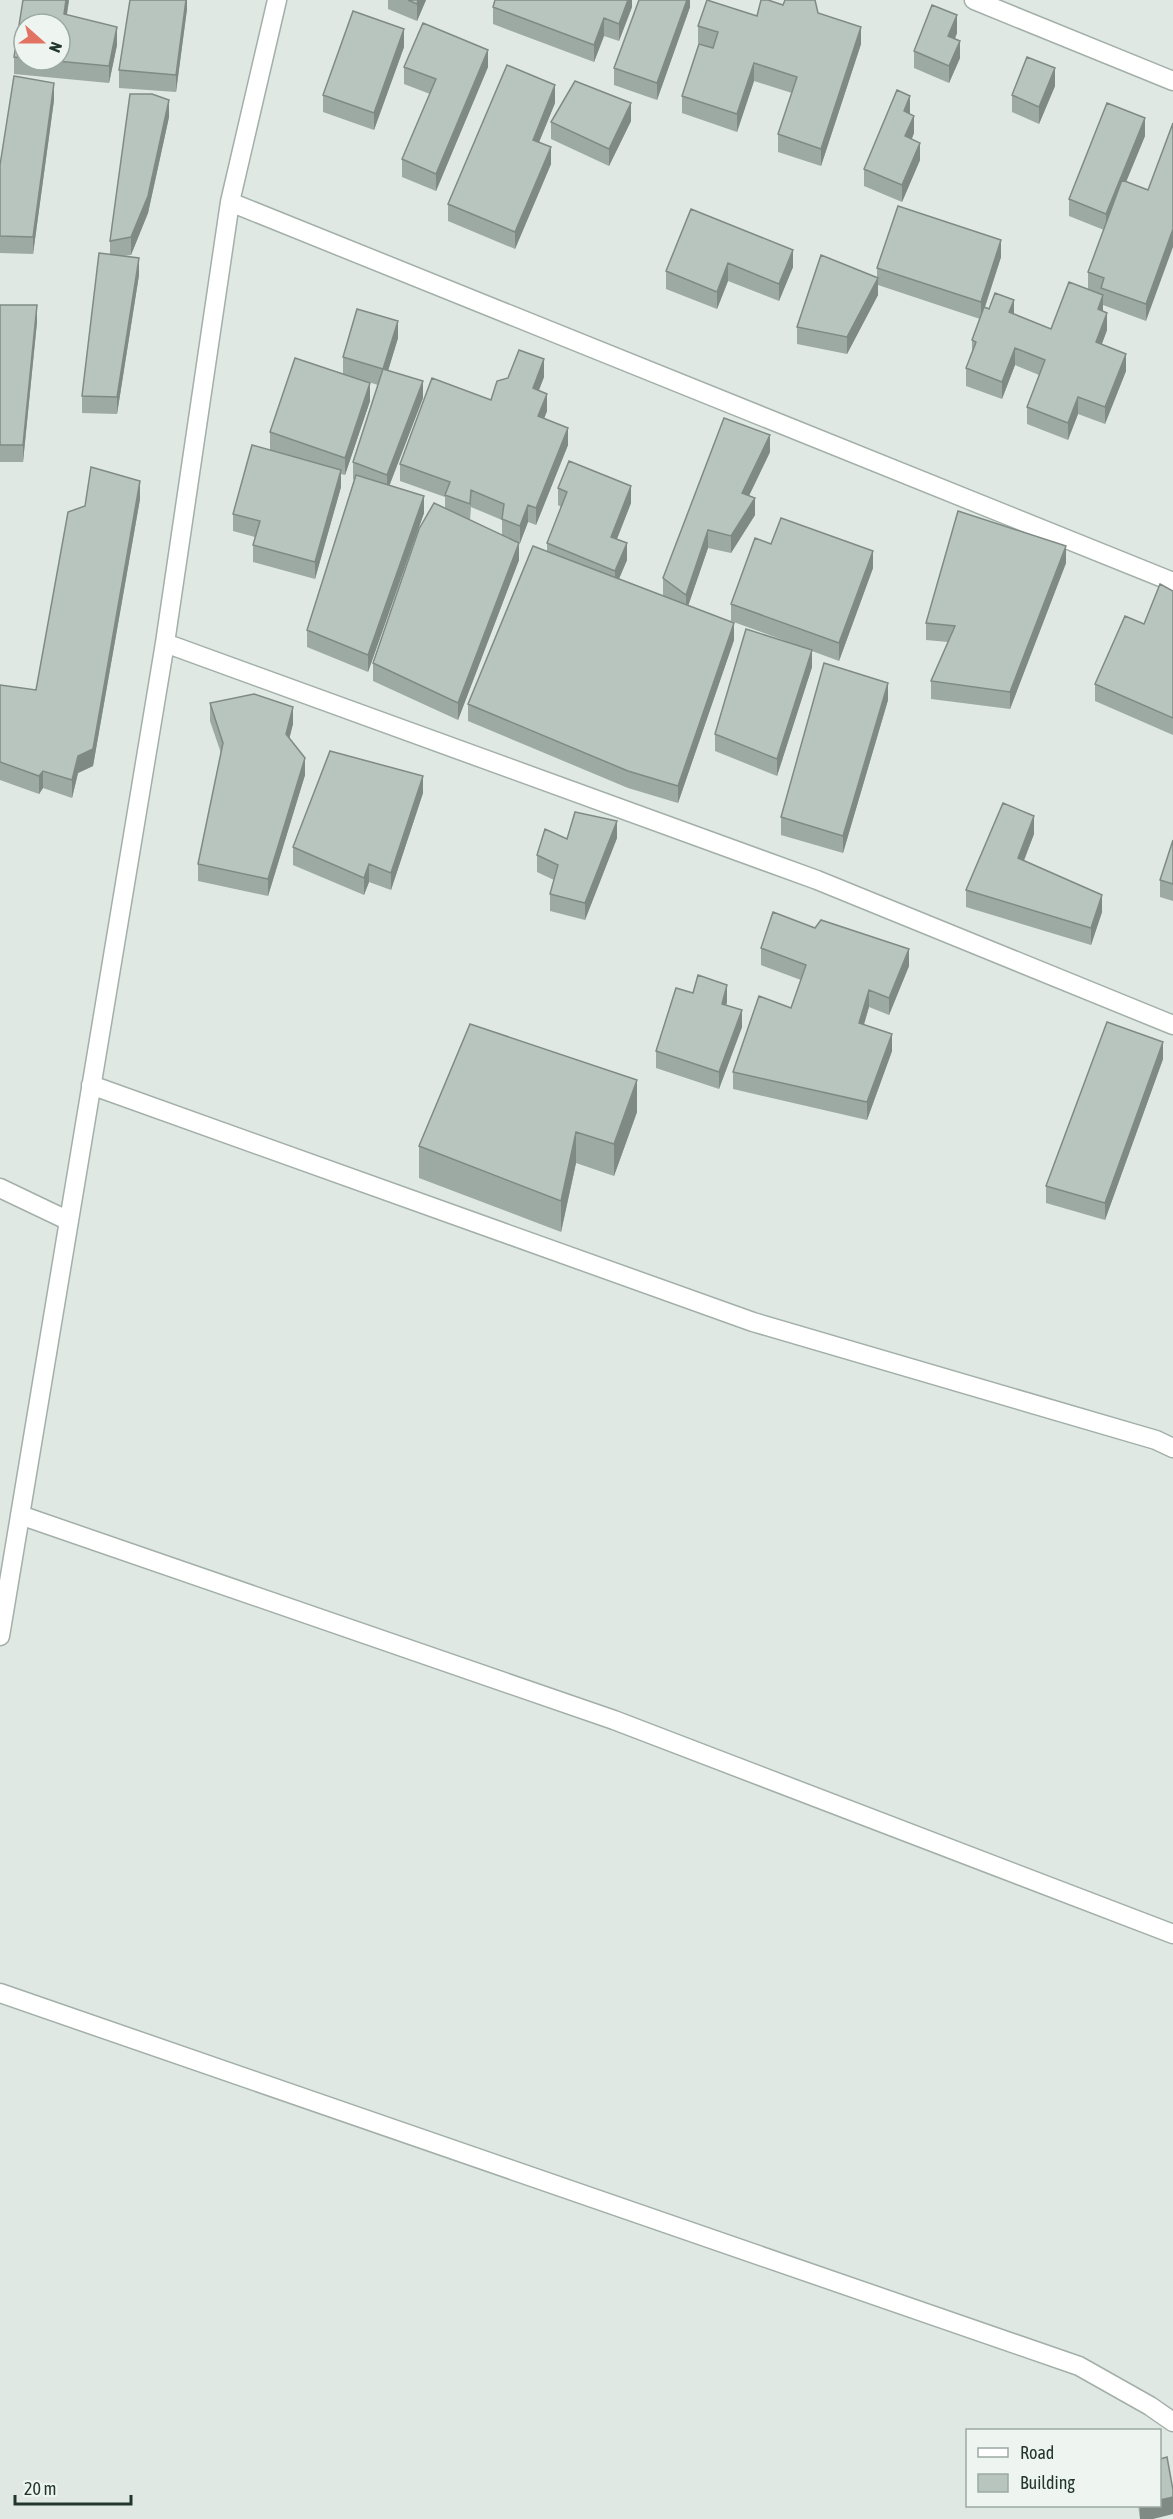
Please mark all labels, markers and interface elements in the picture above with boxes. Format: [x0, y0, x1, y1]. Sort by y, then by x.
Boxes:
north arrow [12, 12, 72, 72]
text: N [46, 40, 66, 55]
legend [966, 2429, 1161, 2507]
text: Road [1020, 2442, 1054, 2463]
scale bar [15, 2468, 130, 2506]
text: Building [1020, 2472, 1075, 2493]
text: 20 m [24, 2478, 56, 2499]

